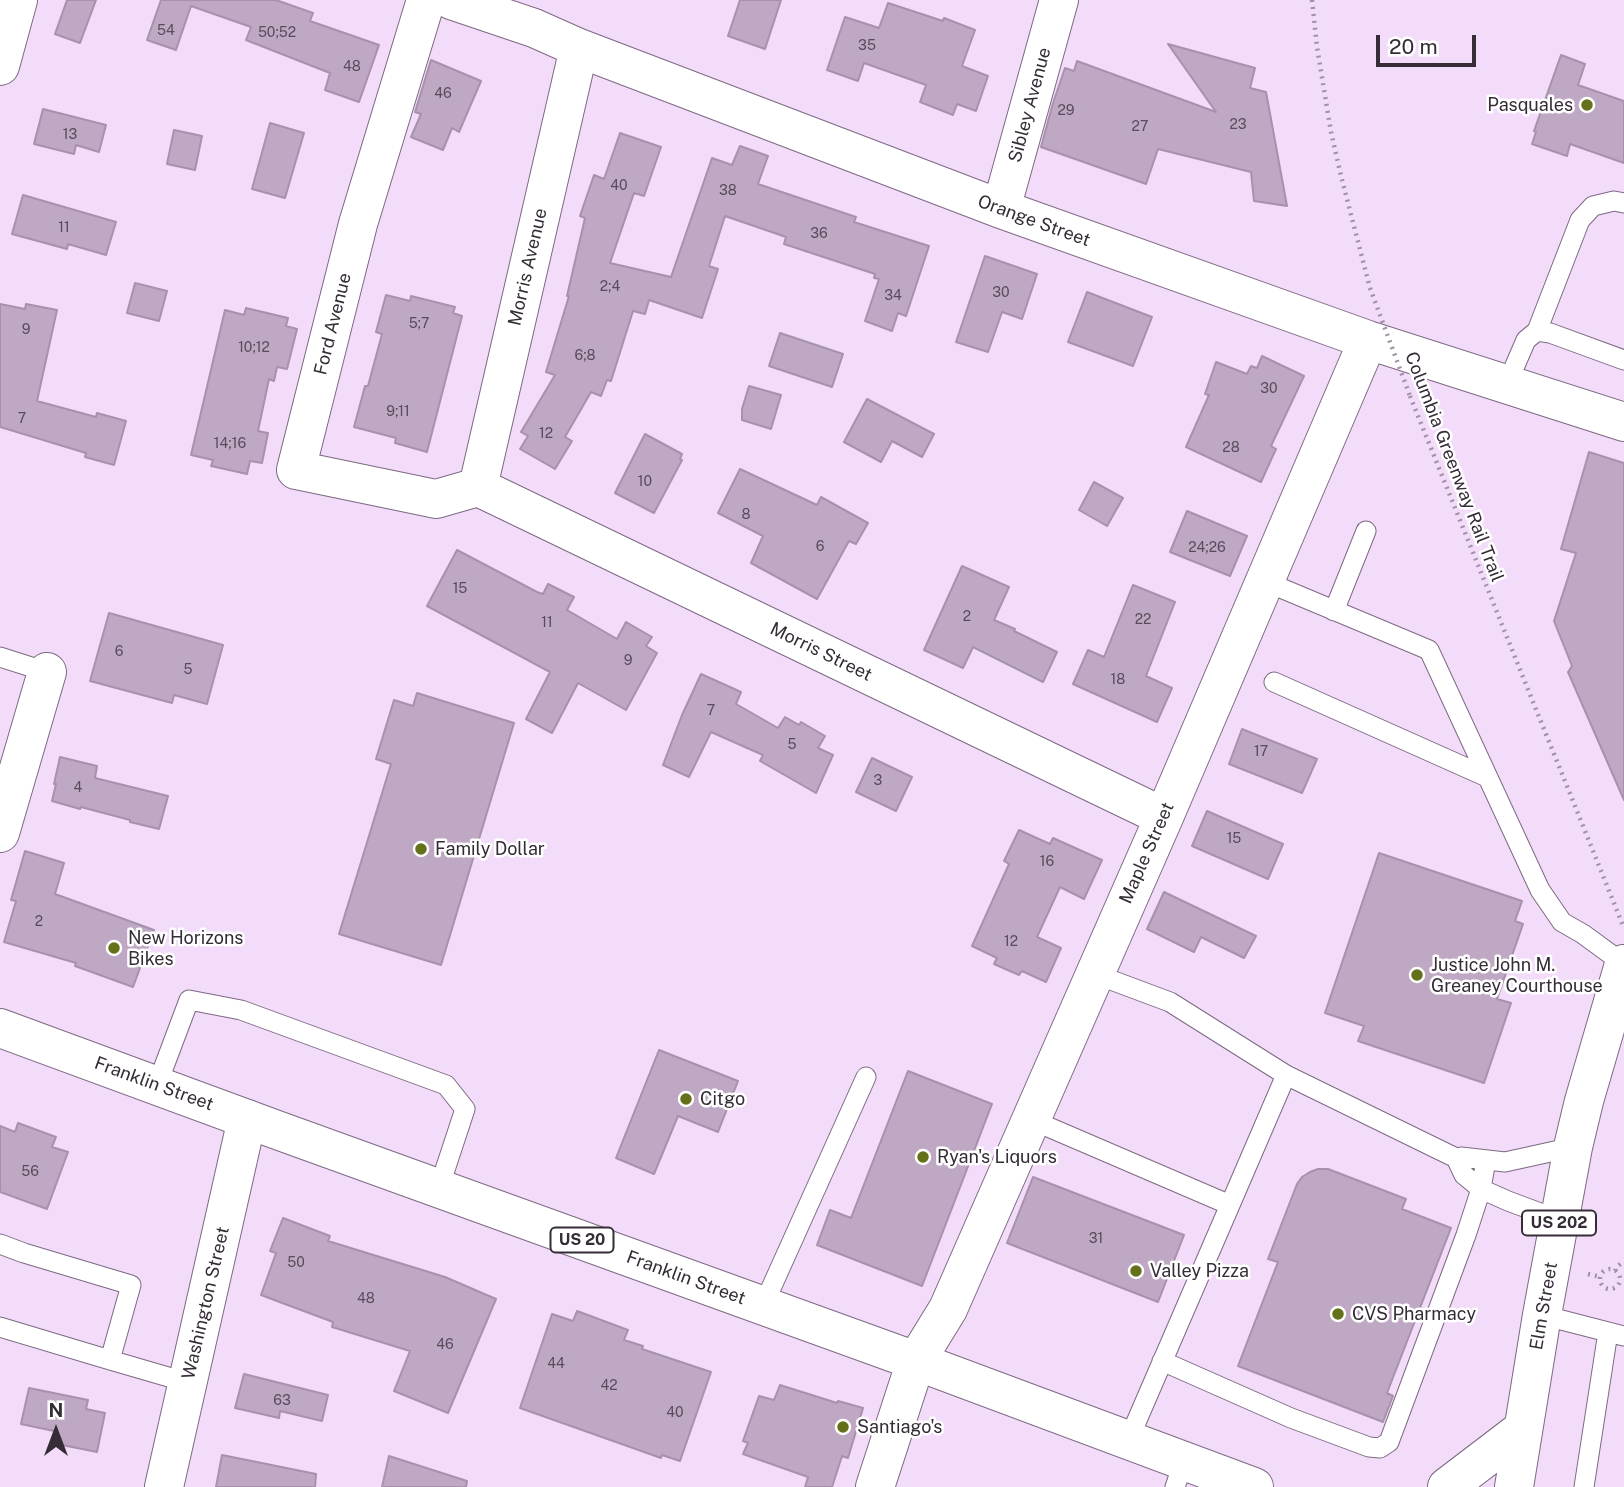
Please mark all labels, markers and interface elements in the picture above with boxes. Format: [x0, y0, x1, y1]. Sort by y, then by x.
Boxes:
scale bar [1379, 21, 1479, 65]
house number: 54 [157, 23, 175, 39]
house number: 50;52 [258, 25, 296, 41]
text: 20 m [1389, 34, 1438, 59]
house number: 35 [858, 38, 876, 54]
street label: Sibley Avenue [1004, 45, 1056, 165]
house number: 48 [343, 59, 361, 75]
house number: 46 [434, 86, 452, 102]
place label: Pasquales [1487, 94, 1573, 116]
marker: Pasquales [1579, 97, 1595, 113]
house number: 29 [1057, 103, 1075, 119]
house number: 23 [1229, 117, 1247, 133]
house number: 27 [1132, 119, 1148, 135]
house number: 13 [63, 127, 77, 143]
house number: 40 [610, 178, 628, 194]
house number: 38 [719, 183, 737, 199]
street label: Orange Street [975, 191, 1093, 251]
street label: Morris Avenue [504, 206, 552, 328]
house number: 11 [58, 220, 70, 236]
house number: 36 [810, 226, 828, 242]
street label: Ford Avenue [310, 271, 356, 377]
house number: 2;4 [600, 279, 620, 295]
house number: 30 [992, 285, 1010, 301]
house number: 34 [884, 288, 902, 304]
house number: 5;7 [409, 316, 429, 332]
house number: 9 [22, 322, 30, 338]
house number: 10;12 [238, 340, 270, 356]
house number: 6;8 [574, 348, 596, 364]
street label: Columbia Greenway Rail Trail [1400, 349, 1508, 585]
house number: 30 [1260, 381, 1278, 397]
house number: 9;11 [386, 404, 410, 420]
house number: 7 [18, 411, 26, 427]
house number: 12 [539, 426, 553, 442]
house number: 14;16 [214, 436, 246, 452]
house number: 28 [1222, 440, 1240, 456]
house number: 10 [638, 474, 652, 490]
house number: 8 [741, 507, 751, 523]
house number: 6 [816, 539, 824, 555]
house number: 24;26 [1188, 540, 1226, 556]
house number: 15 [453, 581, 467, 597]
house number: 2 [963, 609, 971, 625]
house number: 22 [1135, 612, 1151, 628]
house number: 11 [541, 615, 553, 631]
street label: Morris Street [767, 618, 875, 686]
house number: 6 [115, 644, 123, 660]
house number: 9 [624, 653, 632, 669]
house number: 5 [184, 662, 192, 678]
house number: 18 [1111, 672, 1125, 688]
house number: 7 [707, 703, 715, 719]
house number: 5 [788, 737, 796, 753]
house number: 17 [1254, 744, 1268, 760]
house number: 3 [874, 773, 882, 789]
house number: 4 [74, 780, 82, 796]
street label: Maple Street [1115, 799, 1179, 907]
house number: 15 [1227, 831, 1241, 847]
place label: Family Dollar [435, 838, 545, 860]
marker: Family Dollar [413, 841, 429, 857]
house number: 16 [1040, 854, 1054, 870]
house number: 2 [35, 914, 43, 930]
place label: New Horizons Bikes [128, 927, 243, 970]
house number: 12 [1004, 934, 1018, 950]
marker: New Horizons Bikes [106, 940, 122, 956]
place label: Justice John M. Greaney Courthouse [1431, 954, 1603, 996]
marker: Justice John M. Greaney Courthouse [1409, 967, 1425, 983]
street label: Franklin Street [92, 1052, 216, 1116]
place label: Citgo [700, 1088, 745, 1110]
marker: Citgo [678, 1091, 694, 1107]
place label: Ryan's Liquors [937, 1146, 1057, 1168]
marker: Ryan's Liquors [915, 1149, 931, 1165]
house number: 56 [21, 1164, 39, 1180]
road number: US 202 [1522, 1210, 1596, 1236]
street label: Washington Street [178, 1224, 234, 1382]
road number: US 20 [550, 1228, 614, 1252]
house number: 31 [1089, 1231, 1103, 1247]
street label: Franklin Street [624, 1246, 748, 1310]
house number: 50 [287, 1255, 305, 1271]
place label: Valley Pizza [1150, 1260, 1249, 1282]
street label: Elm Street [1526, 1260, 1562, 1352]
marker: Valley Pizza [1128, 1263, 1144, 1279]
house number: 48 [357, 1291, 375, 1307]
place label: CVS Pharmacy [1352, 1303, 1476, 1325]
marker: CVS Pharmacy [1330, 1306, 1346, 1322]
house number: 46 [436, 1337, 454, 1353]
house number: 44 [547, 1356, 565, 1372]
house number: 42 [600, 1378, 618, 1394]
house number: 63 [273, 1393, 291, 1409]
north arrow [21, 1396, 91, 1466]
text: N [49, 1399, 63, 1421]
house number: 40 [666, 1405, 684, 1421]
place label: Santiago's [857, 1416, 942, 1438]
marker: Santiago's [835, 1419, 851, 1435]

